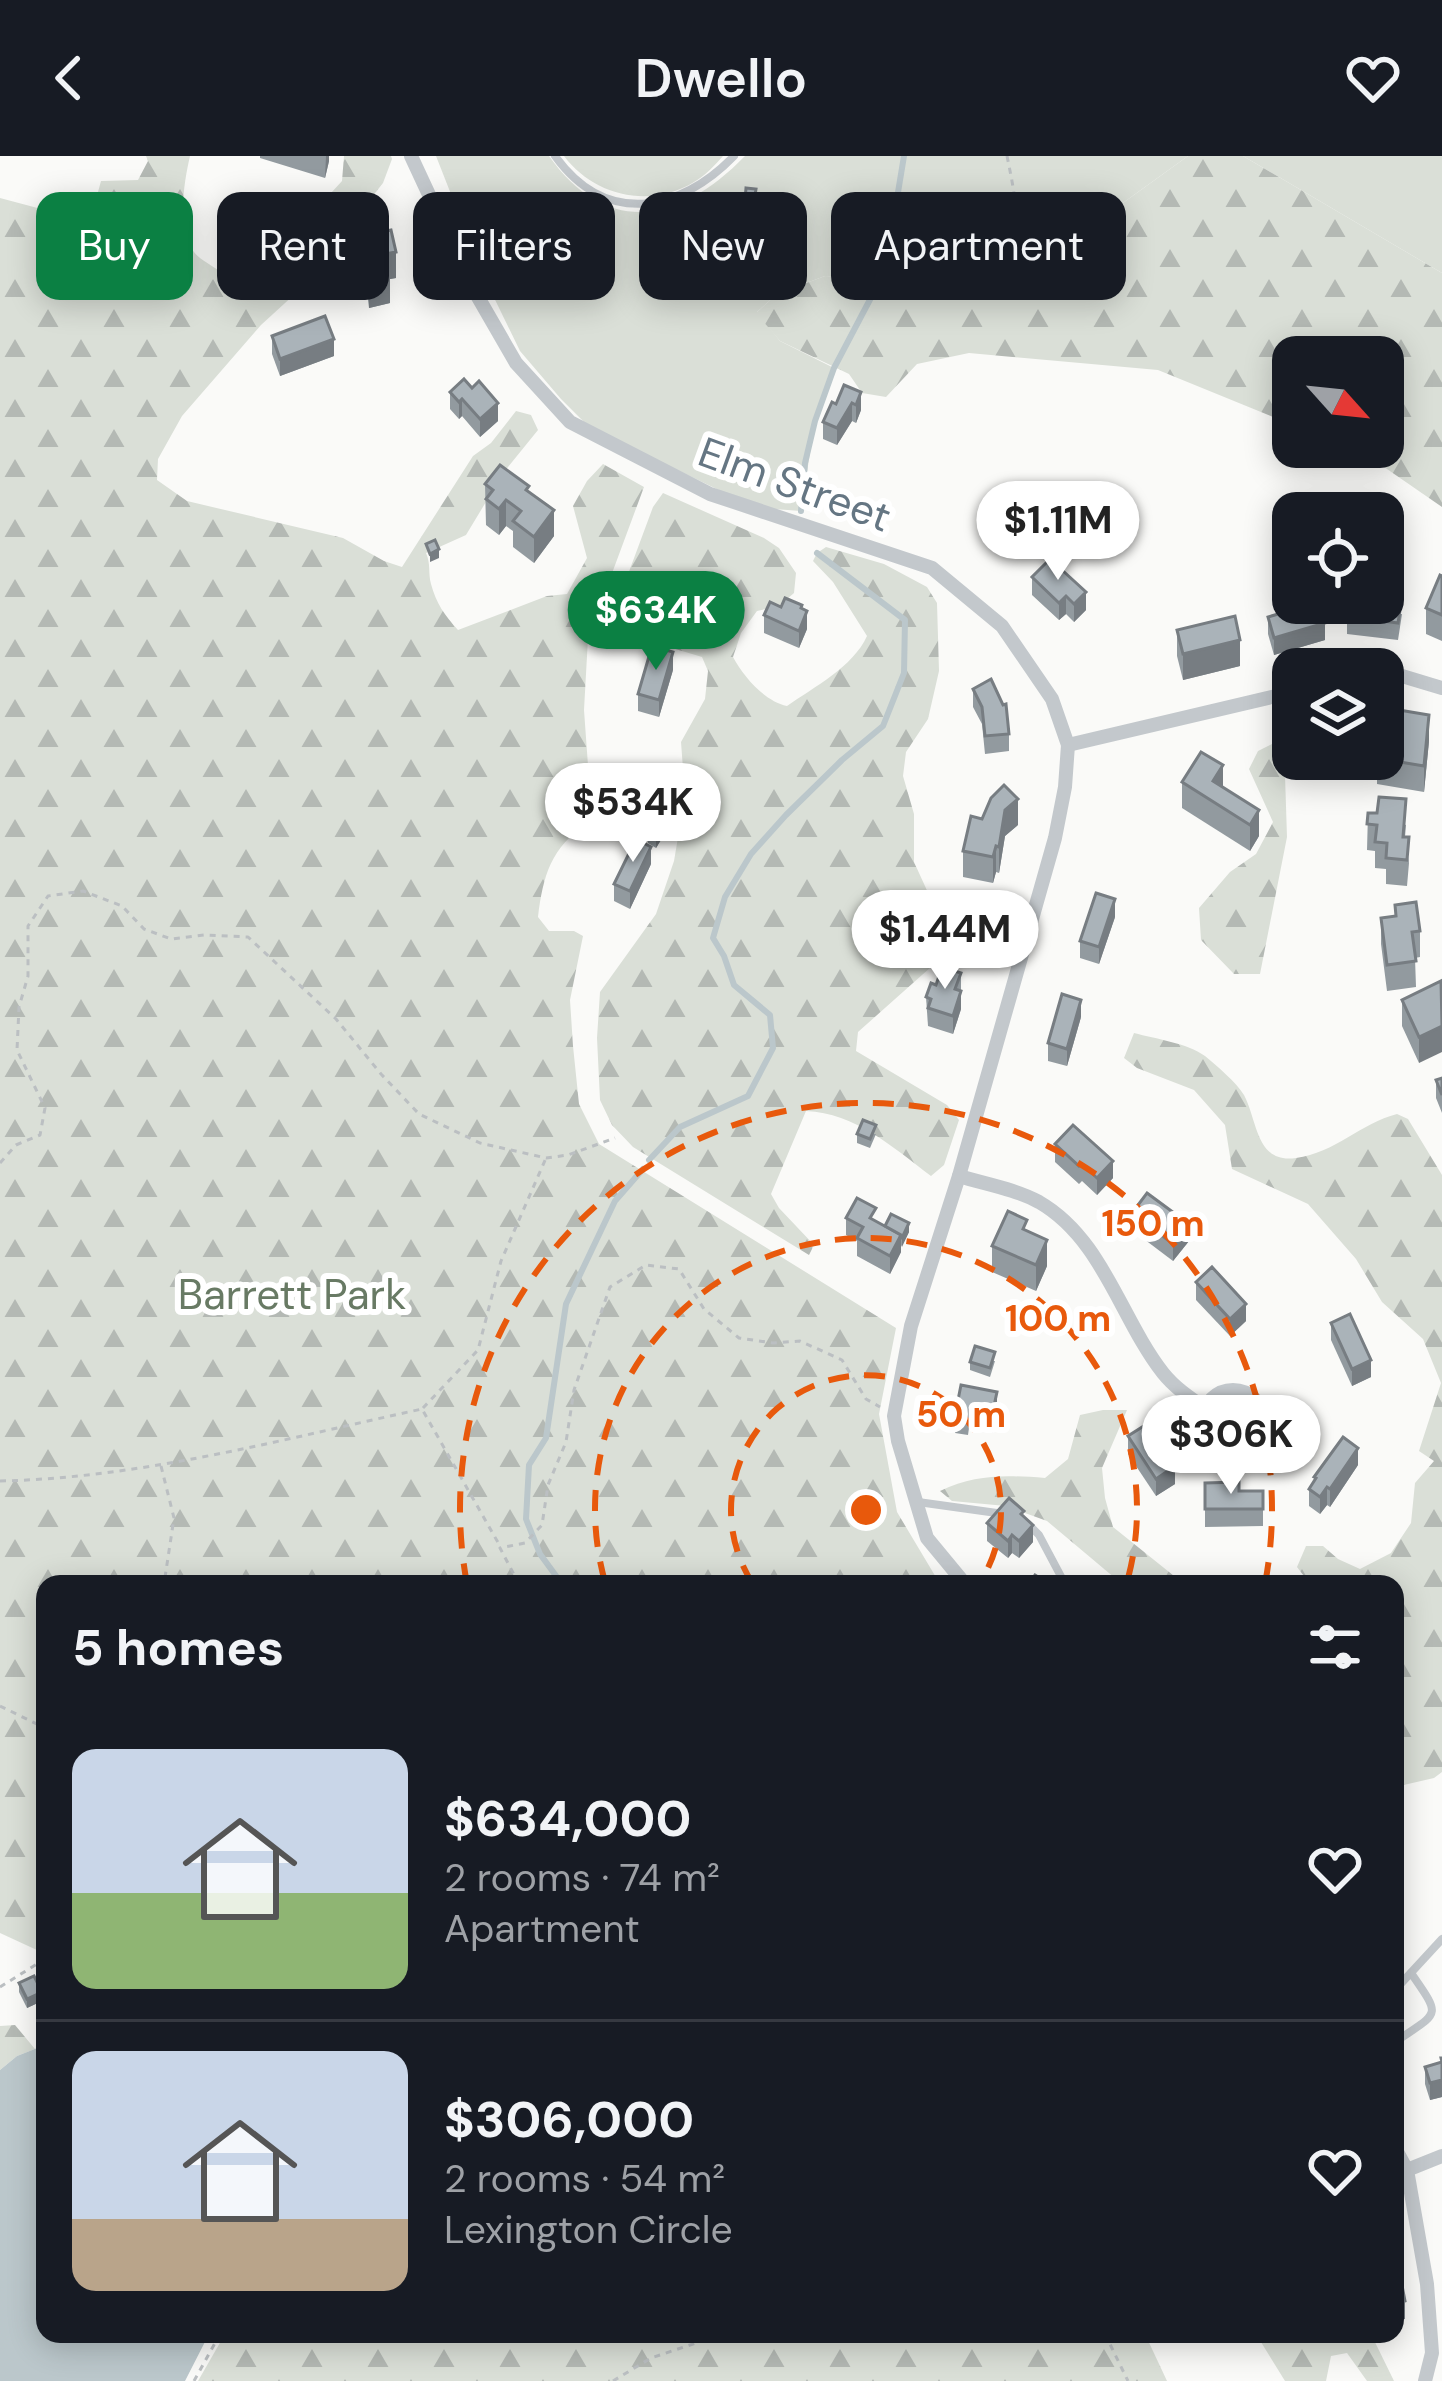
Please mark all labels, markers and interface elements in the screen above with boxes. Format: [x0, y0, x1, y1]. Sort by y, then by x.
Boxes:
text: Dwello [635, 43, 807, 114]
icon: back [36, 45, 102, 111]
icon: heart [1340, 45, 1406, 111]
chip: Buy [36, 192, 193, 300]
chip: Rent [217, 192, 389, 300]
chip: Filters [413, 192, 615, 300]
chip: New [639, 192, 807, 300]
chip: Apartment [831, 192, 1126, 300]
north arrow [1272, 336, 1404, 468]
map controls [1272, 336, 1404, 780]
street label: Elm Street [691, 424, 899, 545]
pin: $1.11M [960, 481, 1156, 583]
button: locate [1272, 492, 1404, 624]
text: $1.11M [1003, 494, 1113, 545]
pin: $634K [572, 571, 740, 673]
text: $634K [595, 584, 717, 635]
button: layers [1272, 648, 1404, 780]
pin: $534K [549, 763, 717, 865]
text: $534K [572, 776, 694, 827]
pin: $1.44M [847, 890, 1043, 992]
text: $1.44M [879, 903, 1011, 954]
text: 150 m [1101, 1200, 1205, 1247]
park label: Barrett Park [178, 1267, 406, 1322]
text: 100 m [1005, 1295, 1111, 1342]
text: 50 m [916, 1391, 1006, 1438]
pin: $306K [1147, 1395, 1315, 1497]
text: $306K [1169, 1408, 1293, 1459]
centre of rings [845, 1489, 887, 1531]
text: 5 homes [72, 1614, 284, 1681]
icon: filters [1302, 1614, 1368, 1680]
text: $634,000 [444, 1785, 691, 1852]
icon: home [168, 1797, 312, 1941]
icon: heart [1302, 1836, 1368, 1902]
text: 2 rooms · 74 m² [444, 1852, 720, 1903]
text: Apartment [444, 1903, 640, 1954]
text: $306,000 [444, 2086, 694, 2153]
icon: home [168, 2099, 312, 2243]
icon: heart [1302, 2138, 1368, 2204]
text: 2 rooms · 54 m² [444, 2153, 725, 2204]
text: Lexington Circle [444, 2204, 733, 2255]

